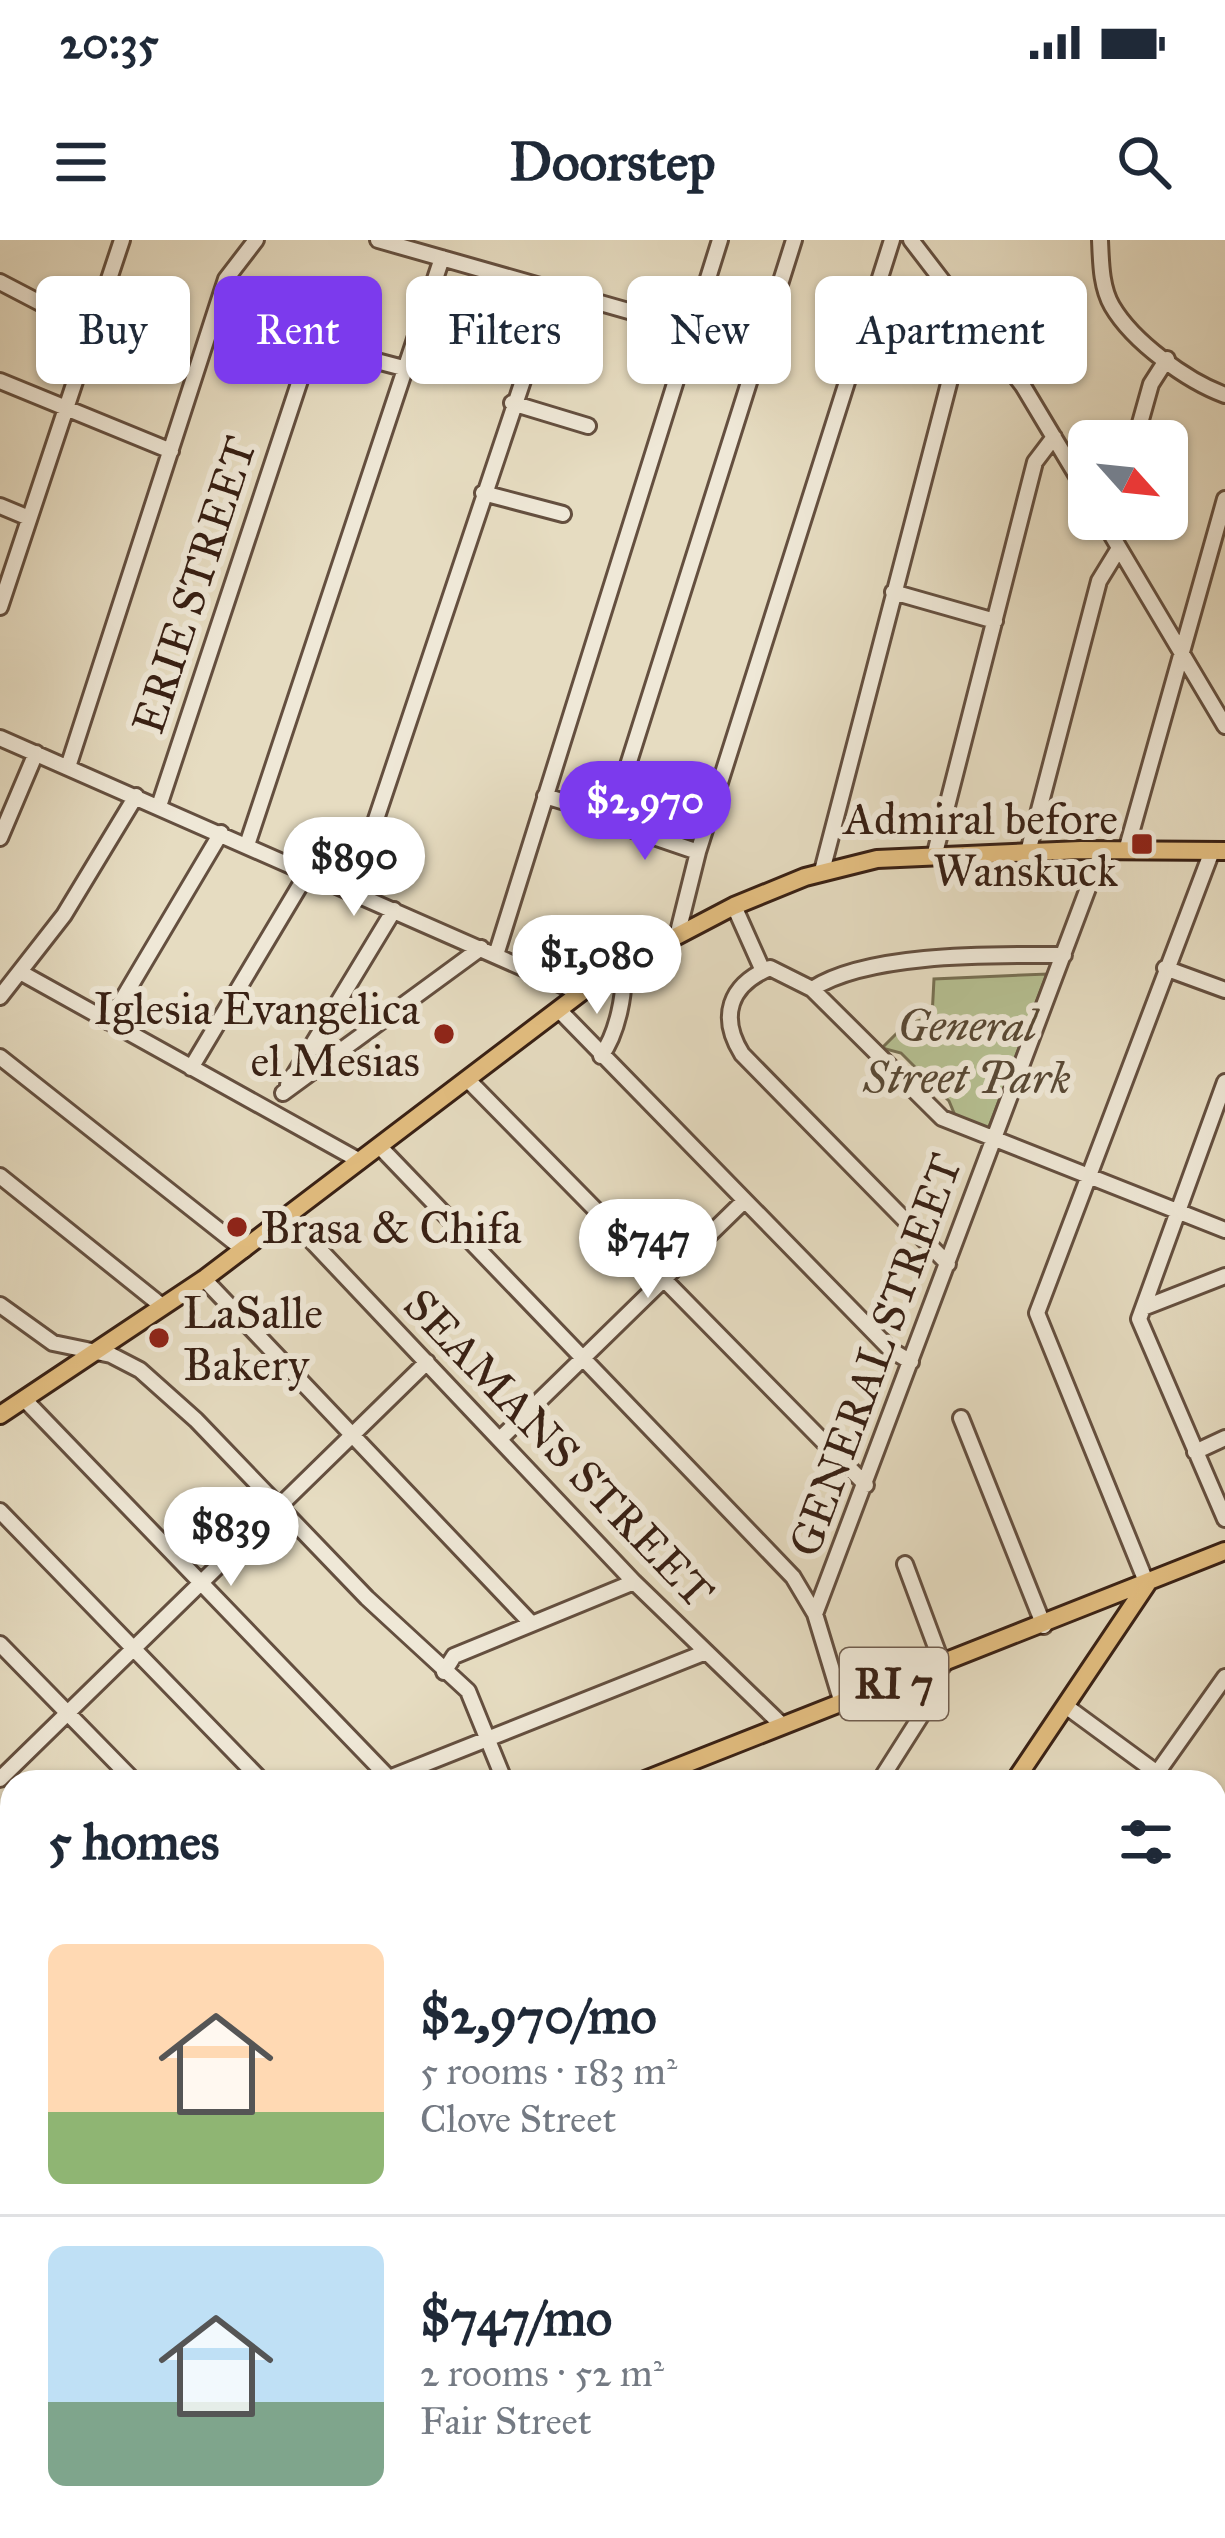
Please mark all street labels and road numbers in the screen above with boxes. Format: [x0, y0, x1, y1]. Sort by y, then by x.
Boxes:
street label: ERIE STREET [120, 430, 268, 740]
street label: GENERAL STREET [777, 1146, 973, 1564]
street label: SEAMANS STREET [393, 1277, 725, 1619]
road number: RI 7 [840, 1648, 948, 1720]

